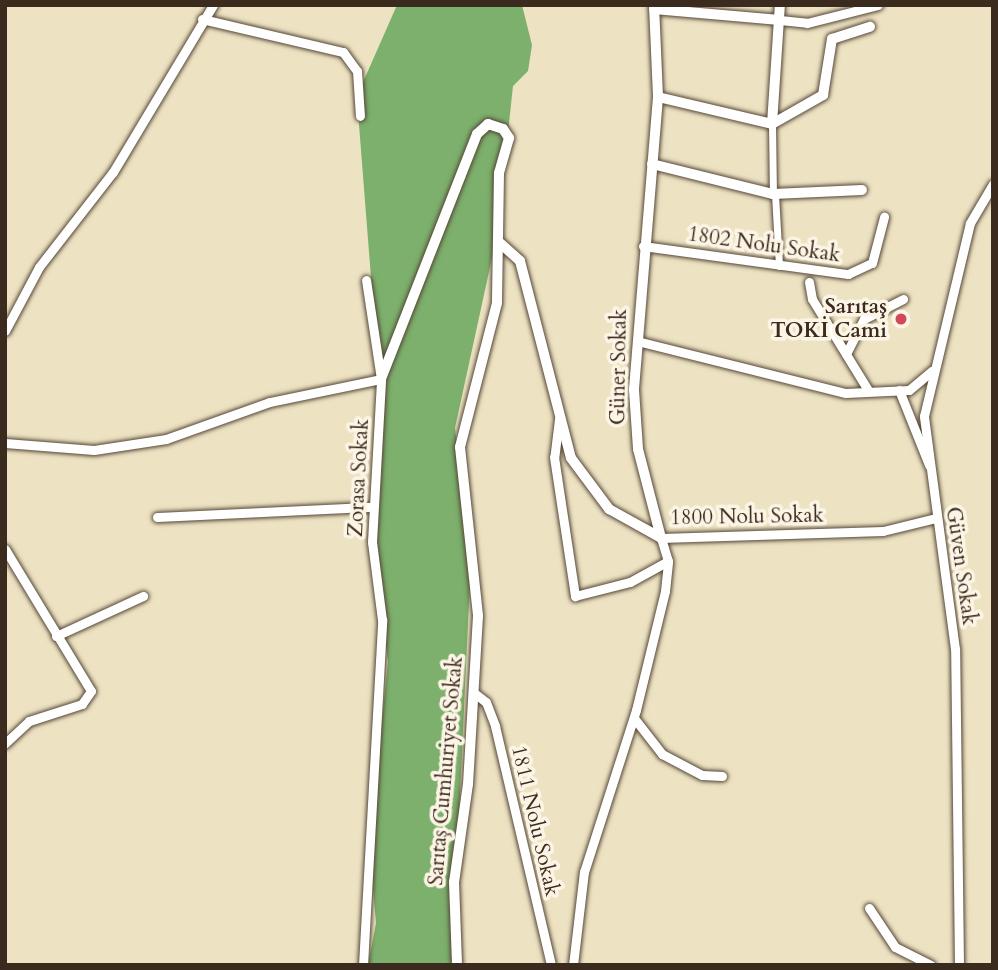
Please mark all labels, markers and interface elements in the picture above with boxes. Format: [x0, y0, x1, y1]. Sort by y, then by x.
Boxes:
street label: 1802 Nolu Sokak [686, 222, 842, 268]
place label: Sarıtaş TOKİ Cami [770, 294, 887, 344]
street label: Güner Sokak [605, 309, 633, 425]
marker: Sarıtaş TOKİ Cami [893, 311, 909, 327]
street label: Zorasa Sokak [343, 418, 375, 538]
street label: 1800 Nolu Sokak [670, 503, 824, 531]
street label: Güven Sokak [940, 505, 982, 627]
street label: Sarıtaş Cumhuriyet Sokak [423, 655, 469, 887]
street label: 1811 Nolu Sokak [505, 743, 565, 899]

